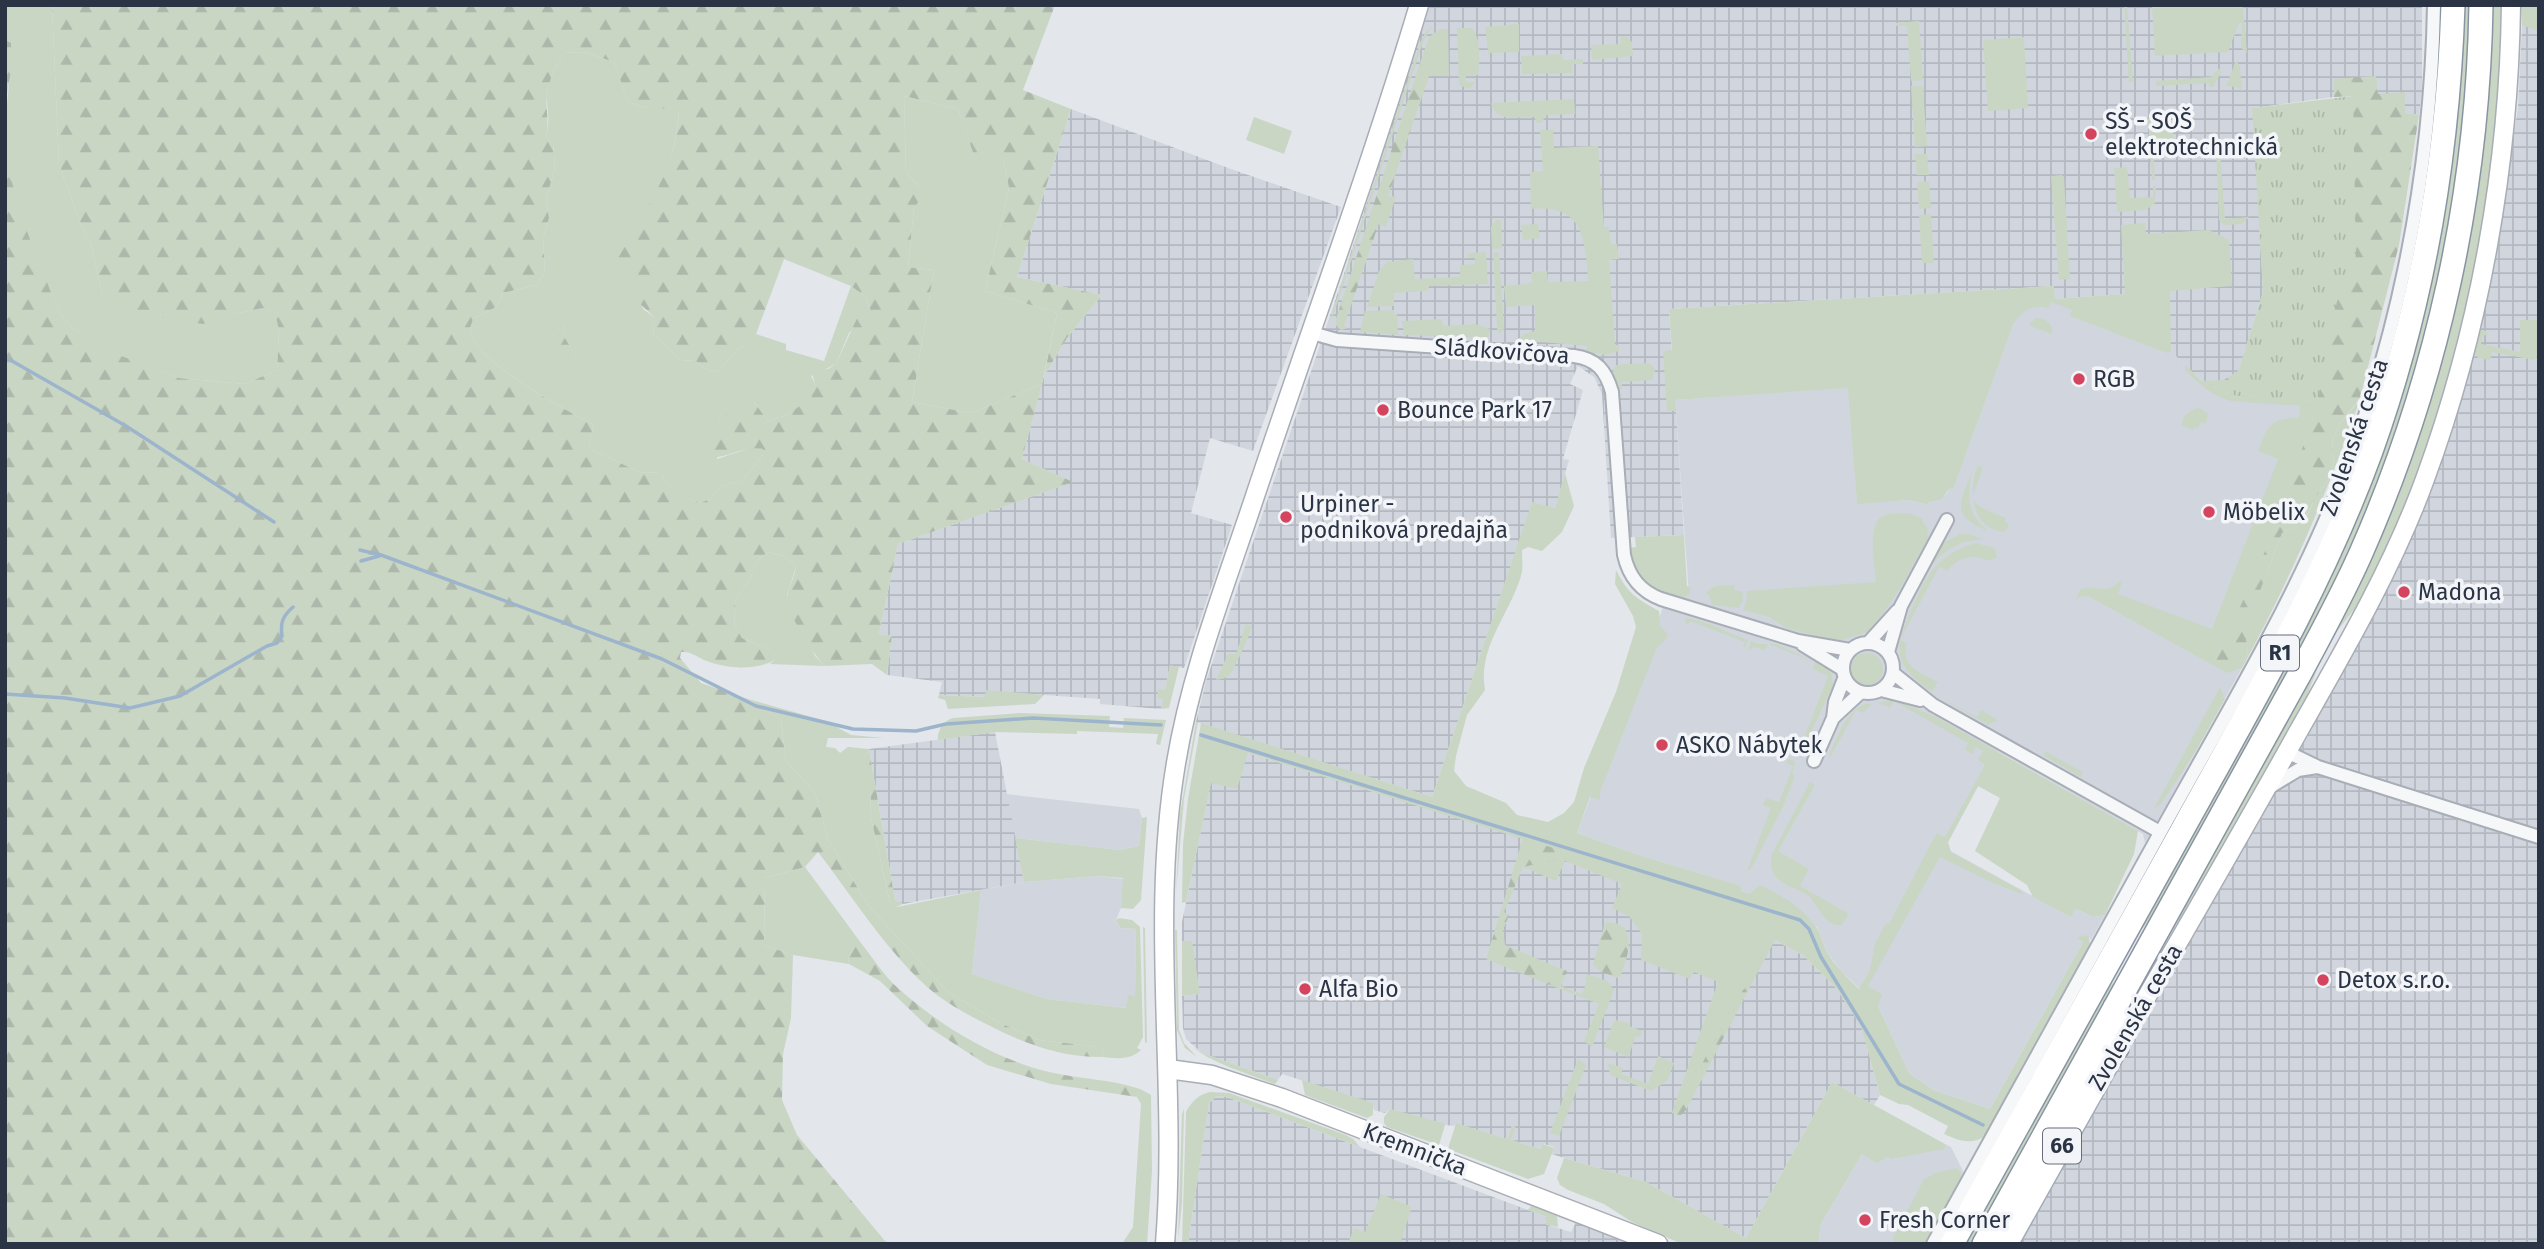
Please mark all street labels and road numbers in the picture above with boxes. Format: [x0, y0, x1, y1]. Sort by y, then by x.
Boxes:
street label: Sládkovičova [1433, 332, 1571, 370]
street label: Zvolenská cesta [2314, 355, 2394, 519]
road number: R1 [2261, 636, 2299, 670]
street label: Zvolenská cesta [2082, 939, 2188, 1095]
street label: Kremnička [1359, 1116, 1471, 1182]
road number: 66 [2043, 1128, 2081, 1164]

